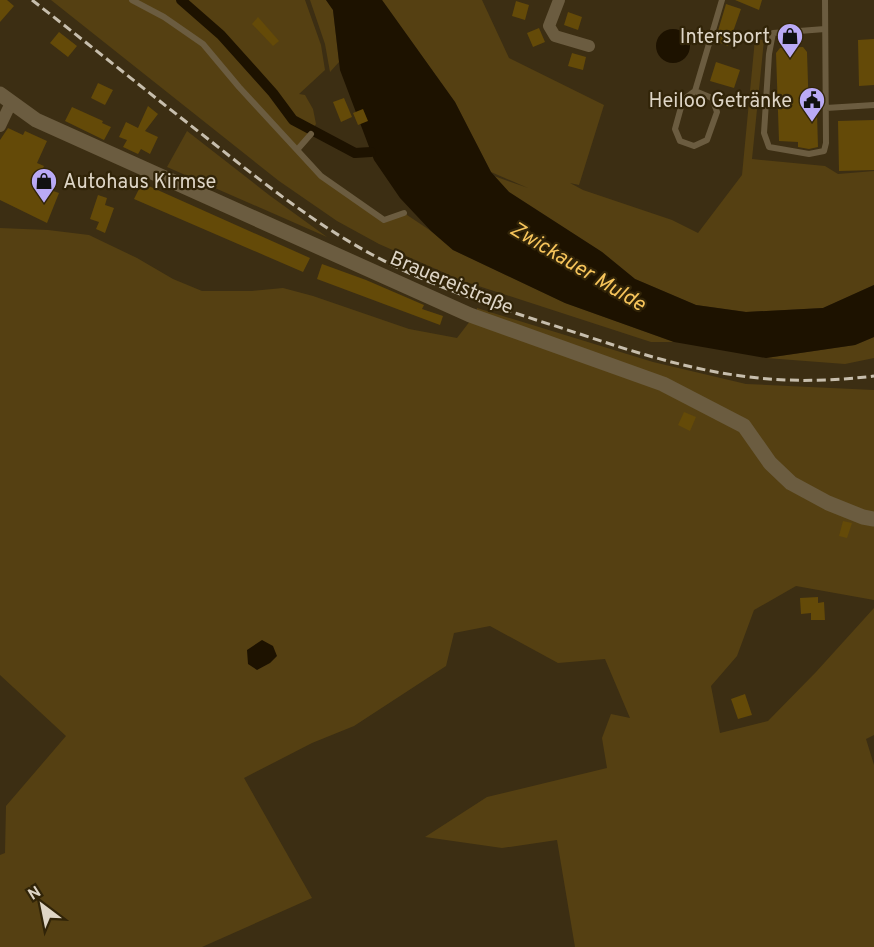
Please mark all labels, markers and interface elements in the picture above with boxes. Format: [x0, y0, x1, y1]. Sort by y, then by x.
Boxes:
shop icon: Intersport [775, 21, 805, 59]
place label: Intersport [680, 25, 770, 51]
public building icon: Heiloo Getränke [797, 85, 827, 123]
place label: Heiloo Getränke [649, 89, 792, 115]
shop icon: Autohaus Kirmse [29, 166, 59, 204]
place label: Autohaus Kirmse [63, 170, 216, 196]
water label: Zwickauer Mulde [504, 216, 651, 319]
street label: Brauereistraße [385, 246, 517, 322]
north arrow [12, 875, 72, 935]
text: N [25, 882, 45, 906]

